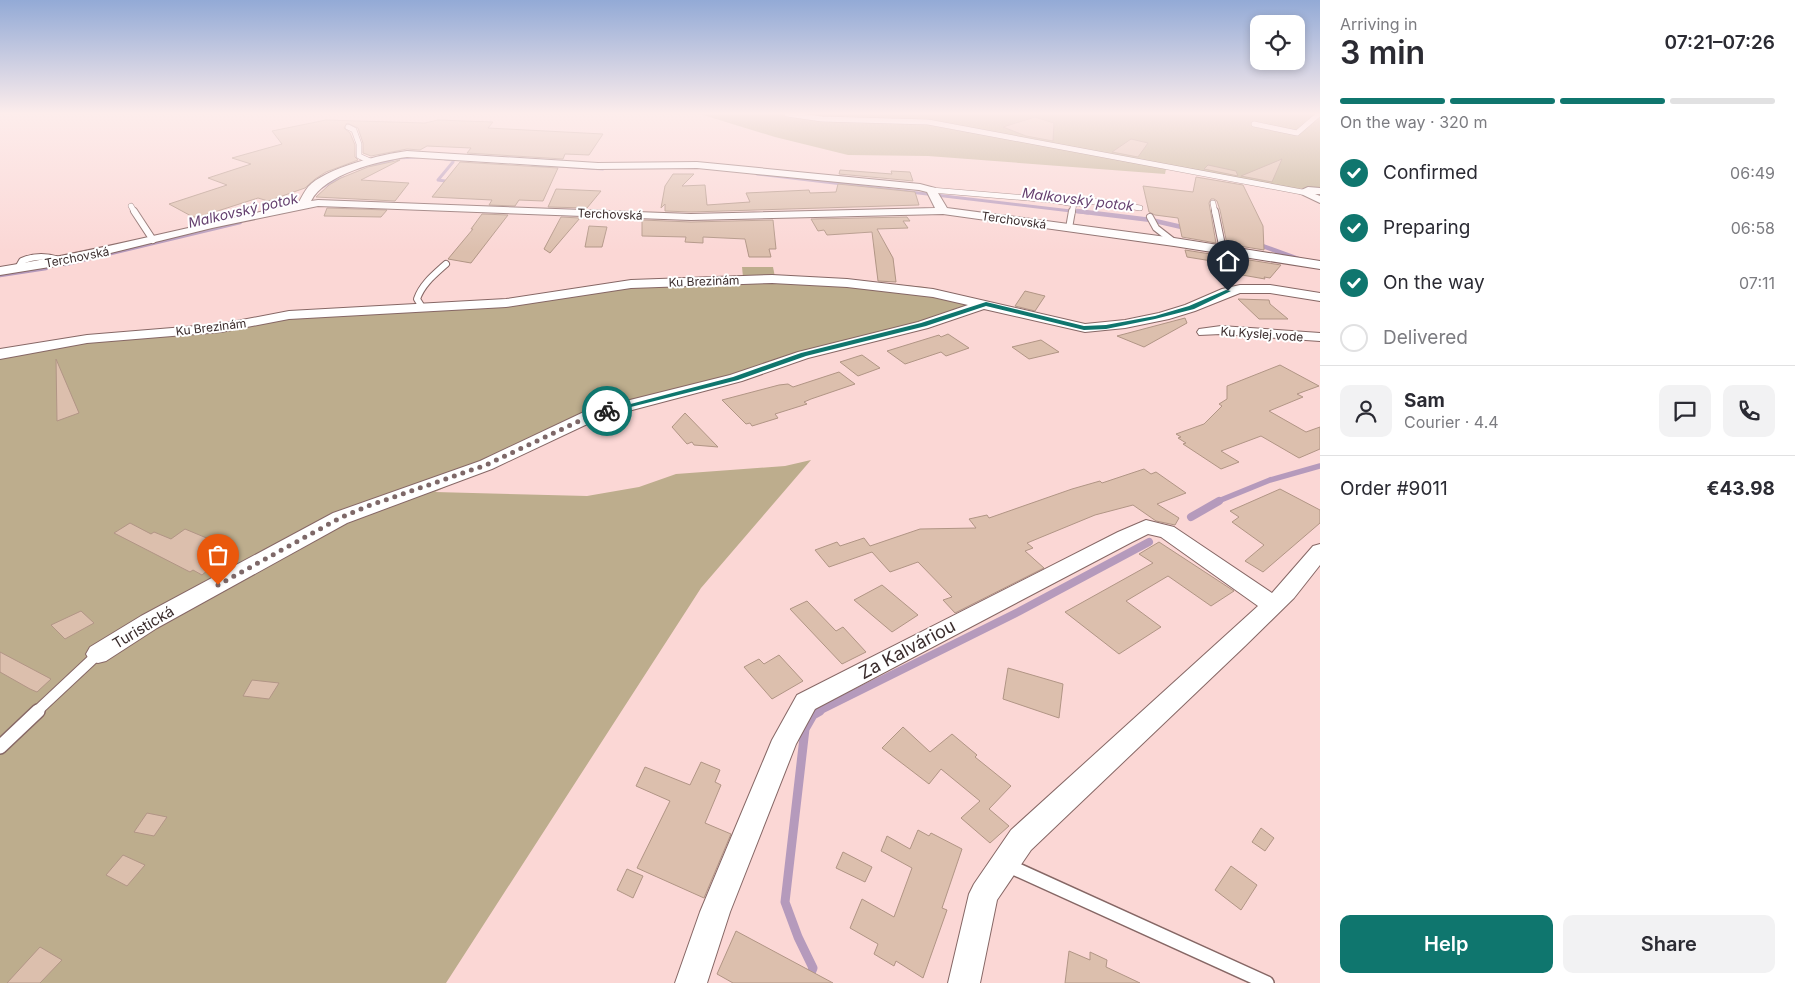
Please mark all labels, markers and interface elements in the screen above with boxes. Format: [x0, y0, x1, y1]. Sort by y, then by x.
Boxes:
text: Arriving in [1340, 14, 1417, 34]
map controls [1250, 15, 1305, 70]
button: locate [1250, 15, 1305, 70]
text: 07:21–07:26 [1665, 31, 1775, 54]
text: 3 min [1340, 33, 1425, 72]
text: On the way · 320 m [1340, 112, 1487, 132]
icon: check [1340, 159, 1368, 187]
text: Confirmed [1383, 161, 1478, 184]
text: 06:49 [1730, 163, 1775, 183]
water label: Malkovský potok [1021, 184, 1135, 214]
water label: Malkovský potok [186, 189, 300, 231]
street label: Terchovská [577, 205, 643, 223]
street label: Terchovská [981, 208, 1047, 232]
icon: check [1340, 214, 1368, 242]
text: Preparing [1383, 216, 1470, 239]
text: 06:58 [1731, 218, 1775, 238]
pin [1207, 240, 1249, 291]
street label: Terchovská [43, 243, 111, 271]
icon: home [1214, 247, 1242, 275]
icon: check [1340, 269, 1368, 297]
text: On the way [1383, 271, 1485, 294]
street label: Ku Brezinám [668, 272, 740, 290]
text: 07:11 [1739, 273, 1775, 293]
street label: Ku Brezinám [175, 315, 247, 339]
street label: Ku Kyslej vode [1220, 324, 1304, 344]
text: Delivered [1383, 326, 1468, 349]
button: person [1340, 385, 1392, 437]
button: chat [1659, 385, 1711, 437]
button: phone [1723, 385, 1775, 437]
courier [582, 386, 632, 436]
text: Sam [1404, 389, 1445, 412]
icon: bike [593, 397, 621, 425]
text: Courier · 4.4 [1404, 412, 1499, 432]
text: Order #9011 [1340, 477, 1448, 500]
text: €43.98 [1706, 477, 1775, 500]
pin [197, 534, 239, 585]
icon: bag [204, 541, 232, 569]
street label: Turistická [109, 601, 177, 653]
street label: Za Kalváriou [855, 615, 959, 683]
button: Help [1340, 915, 1553, 973]
button: Share [1563, 915, 1775, 973]

